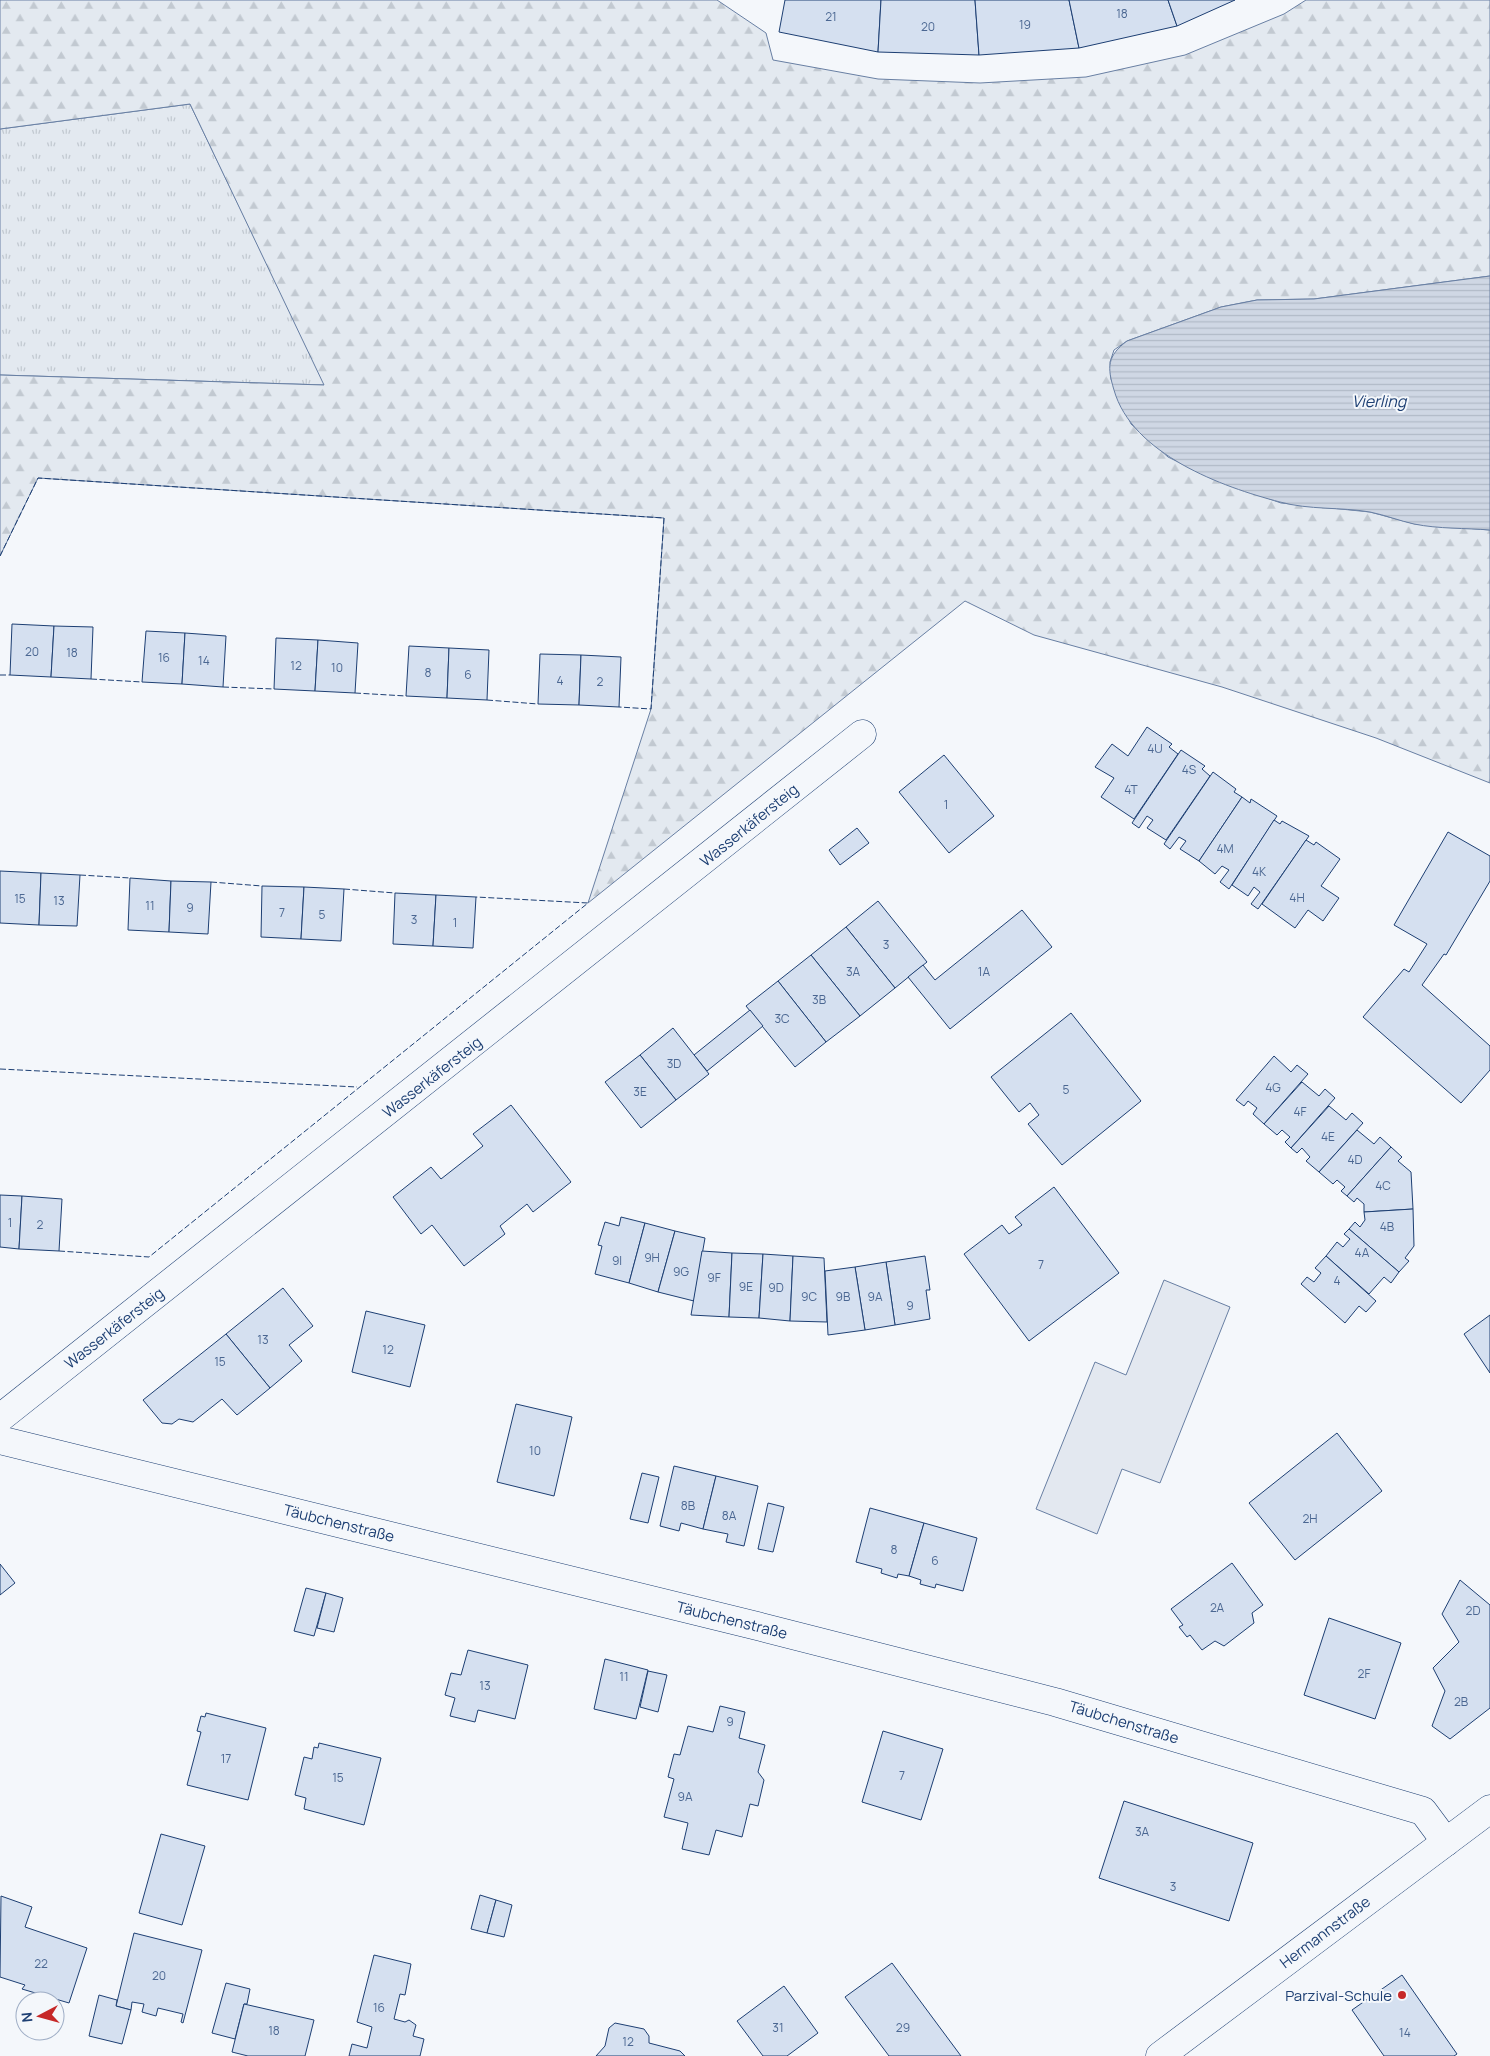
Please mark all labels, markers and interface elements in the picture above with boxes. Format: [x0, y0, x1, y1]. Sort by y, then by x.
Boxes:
house number: 18 [1116, 5, 1128, 22]
house number: 21 [825, 8, 837, 25]
house number: 19 [1019, 16, 1031, 33]
house number: 20 [921, 18, 935, 35]
water label: Vierling [1352, 390, 1408, 412]
house number: 20 [25, 643, 39, 660]
house number: 18 [66, 644, 78, 661]
house number: 16 [158, 649, 170, 666]
house number: 14 [198, 652, 210, 669]
house number: 12 [290, 657, 302, 674]
house number: 10 [331, 659, 343, 676]
house number: 8 [425, 664, 432, 681]
house number: 6 [464, 666, 472, 683]
house number: 4 [556, 672, 564, 689]
house number: 2 [597, 673, 604, 690]
house number: 4U [1147, 740, 1163, 757]
house number: 4S [1182, 761, 1196, 778]
street label: Wasserkäfersteig [695, 779, 803, 871]
house number: 4T [1124, 781, 1139, 798]
house number: 1 [944, 796, 948, 813]
house number: 4M [1216, 840, 1234, 857]
house number: 4K [1252, 863, 1267, 880]
house number: 4H [1289, 889, 1305, 906]
house number: 15 [14, 890, 26, 907]
house number: 13 [53, 892, 65, 909]
house number: 11 [145, 897, 155, 914]
house number: 9 [186, 899, 194, 916]
house number: 7 [279, 904, 285, 921]
house number: 5 [319, 906, 326, 923]
house number: 3 [411, 911, 417, 928]
house number: 1 [453, 914, 457, 931]
house number: 3 [883, 936, 889, 953]
house number: 3A [846, 963, 861, 980]
house number: 1A [978, 963, 991, 980]
house number: 3B [812, 991, 826, 1008]
house number: 3C [774, 1010, 790, 1027]
street label: Wasserkäfersteig [378, 1031, 486, 1123]
house number: 3D [667, 1055, 681, 1072]
house number: 4G [1265, 1079, 1281, 1096]
house number: 5 [1063, 1081, 1070, 1098]
house number: 3E [633, 1083, 647, 1100]
house number: 4F [1293, 1103, 1307, 1120]
house number: 4E [1321, 1128, 1335, 1145]
house number: 4D [1347, 1151, 1363, 1168]
house number: 4C [1375, 1177, 1391, 1194]
house number: 1 [8, 1214, 12, 1231]
house number: 2 [37, 1216, 44, 1233]
house number: 4B [1380, 1218, 1394, 1235]
house number: 4A [1355, 1244, 1370, 1261]
house number: 9H [644, 1249, 660, 1266]
house number: 9I [612, 1252, 622, 1269]
house number: 7 [1038, 1256, 1044, 1273]
house number: 9G [673, 1263, 689, 1280]
house number: 9F [707, 1269, 721, 1286]
house number: 4 [1333, 1272, 1341, 1289]
house number: 9E [739, 1278, 753, 1295]
house number: 9D [768, 1279, 784, 1296]
street label: Wasserkäfersteig [60, 1282, 168, 1374]
house number: 9C [801, 1288, 817, 1305]
house number: 9B [836, 1288, 850, 1305]
house number: 9A [867, 1288, 883, 1305]
house number: 9 [906, 1297, 914, 1314]
house number: 13 [257, 1331, 269, 1348]
house number: 12 [382, 1341, 394, 1358]
house number: 15 [214, 1353, 226, 1370]
house number: 10 [529, 1442, 541, 1459]
house number: 8B [681, 1497, 695, 1514]
street label: Täubchenstraße [281, 1499, 397, 1547]
house number: 8A [722, 1507, 737, 1524]
house number: 2H [1302, 1510, 1318, 1527]
house number: 8 [891, 1541, 898, 1558]
house number: 6 [931, 1552, 939, 1569]
street label: Täubchenstraße [674, 1596, 790, 1644]
house number: 2A [1210, 1599, 1224, 1616]
house number: 2D [1466, 1602, 1480, 1619]
house number: 2F [1358, 1665, 1370, 1682]
house number: 11 [619, 1668, 629, 1685]
house number: 13 [479, 1677, 491, 1694]
house number: 2B [1454, 1693, 1468, 1710]
street label: Täubchenstraße [1067, 1695, 1182, 1749]
house number: 9 [726, 1713, 734, 1730]
house number: 17 [221, 1750, 231, 1767]
house number: 7 [899, 1767, 905, 1784]
house number: 15 [332, 1769, 344, 1786]
house number: 9A [677, 1788, 693, 1805]
house number: 3A [1135, 1823, 1150, 1840]
house number: 3 [1170, 1878, 1176, 1895]
street label: Hermannstraße [1275, 1891, 1375, 1973]
house number: 22 [34, 1955, 48, 1972]
house number: 20 [152, 1967, 166, 1984]
place label: Parzival-Schule [1285, 1985, 1392, 2006]
marker: Parzival-Schule [1396, 1989, 1408, 2001]
north arrow [15, 1991, 65, 2041]
house number: 16 [373, 1999, 385, 2016]
text: N [17, 2011, 37, 2023]
house number: 31 [772, 2019, 784, 2036]
house number: 29 [896, 2019, 910, 2036]
house number: 18 [268, 2022, 280, 2039]
house number: 14 [1399, 2024, 1411, 2041]
house number: 12 [622, 2033, 634, 2050]

